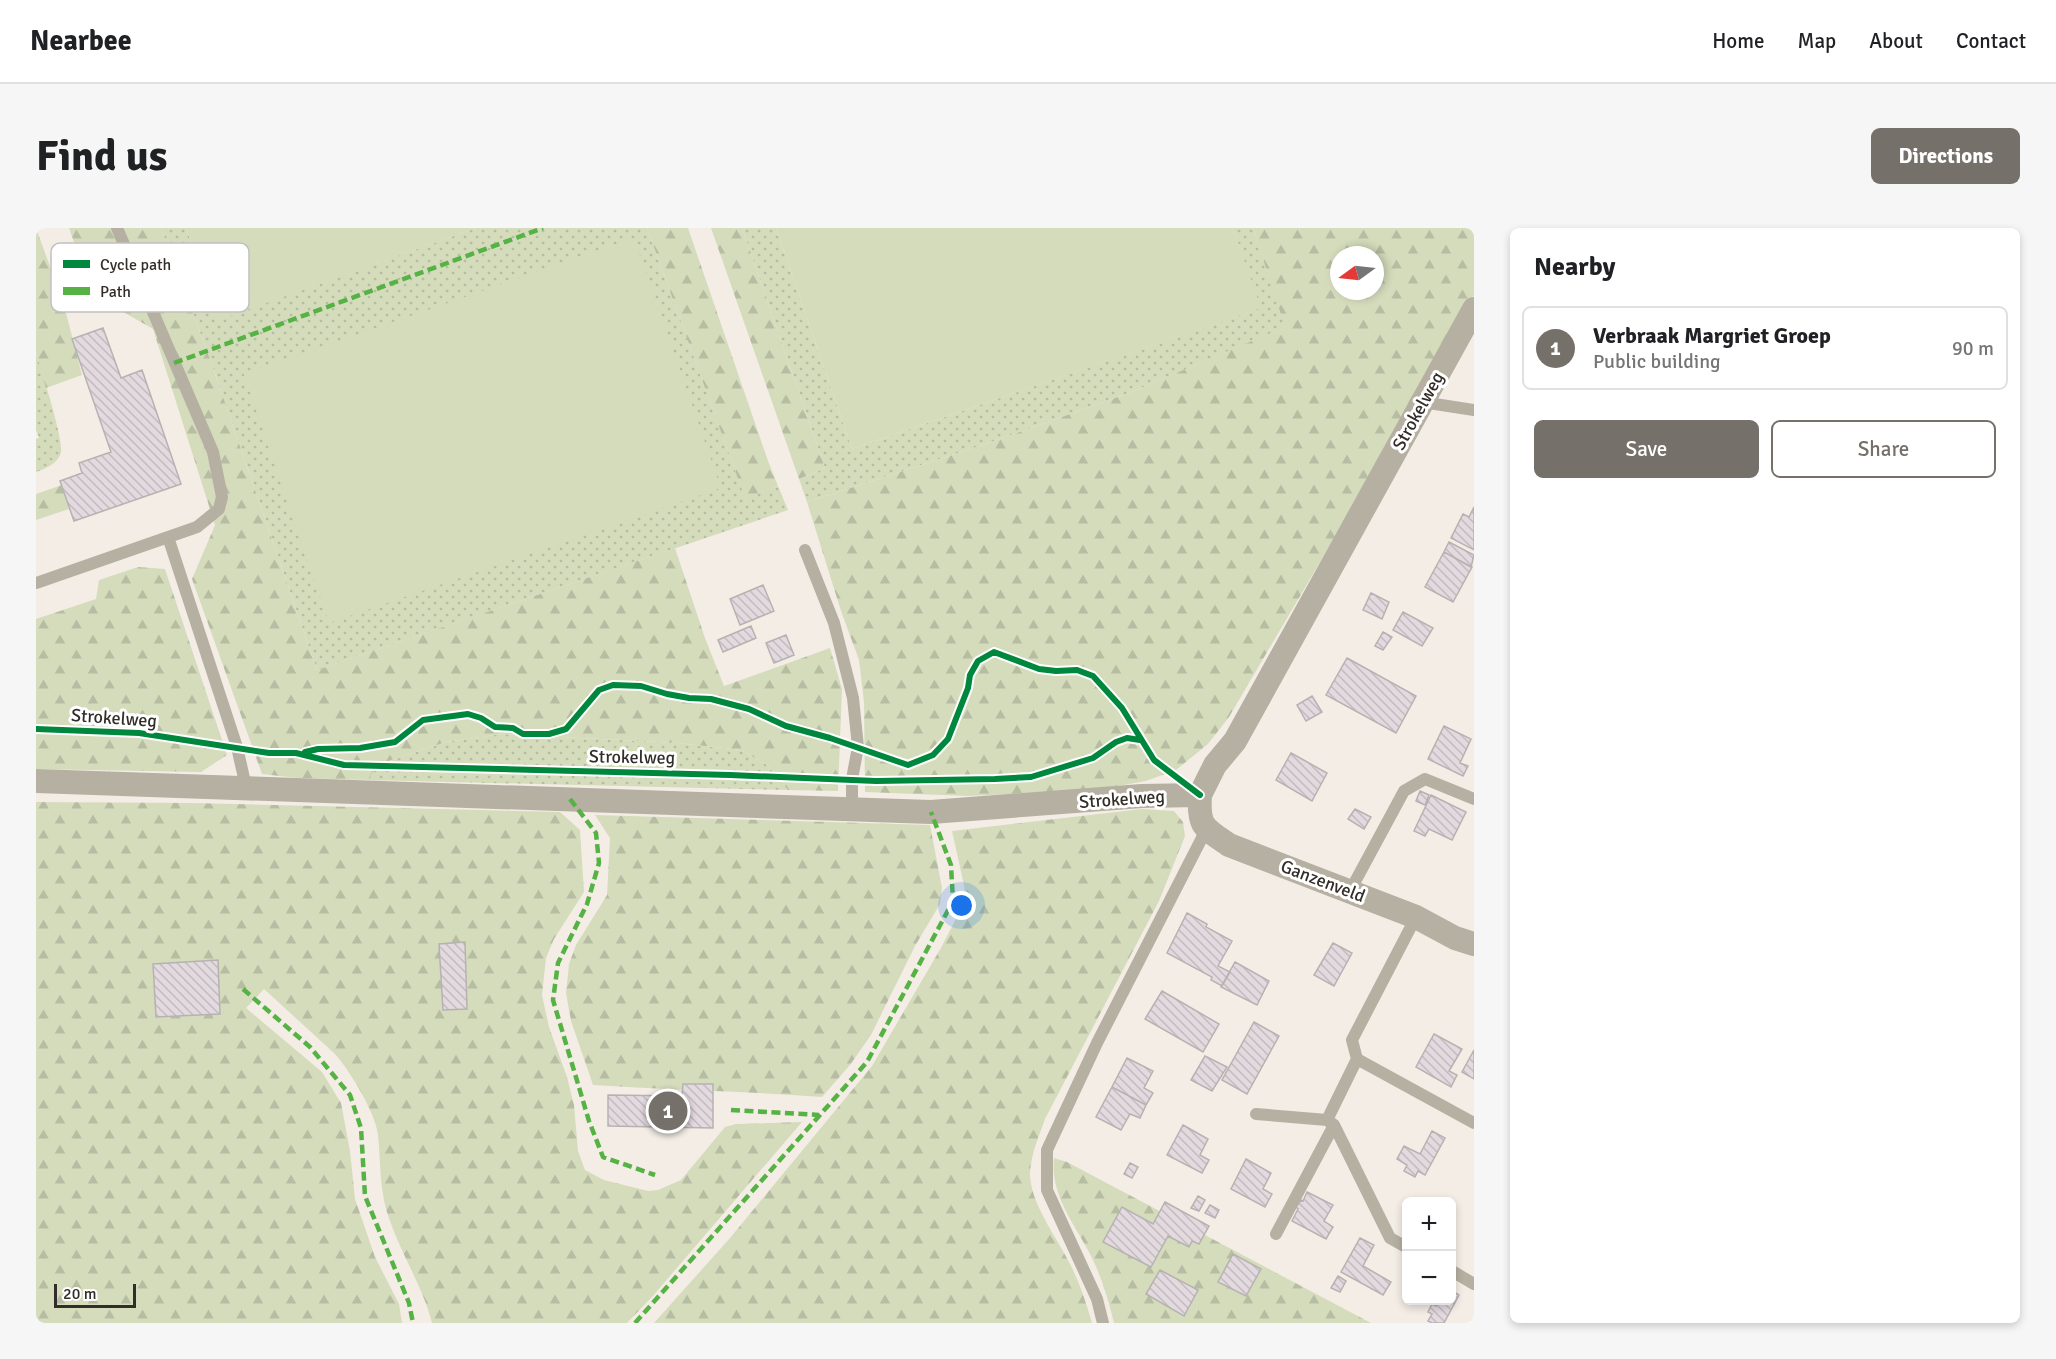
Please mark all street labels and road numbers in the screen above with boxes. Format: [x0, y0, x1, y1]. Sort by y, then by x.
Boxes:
street label: Strokelweg [1388, 368, 1448, 454]
street label: Strokelweg [70, 704, 158, 732]
street label: Strokelweg [589, 745, 675, 769]
street label: Strokelweg [1078, 785, 1166, 813]
street label: Ganzenveld [1278, 855, 1368, 907]

